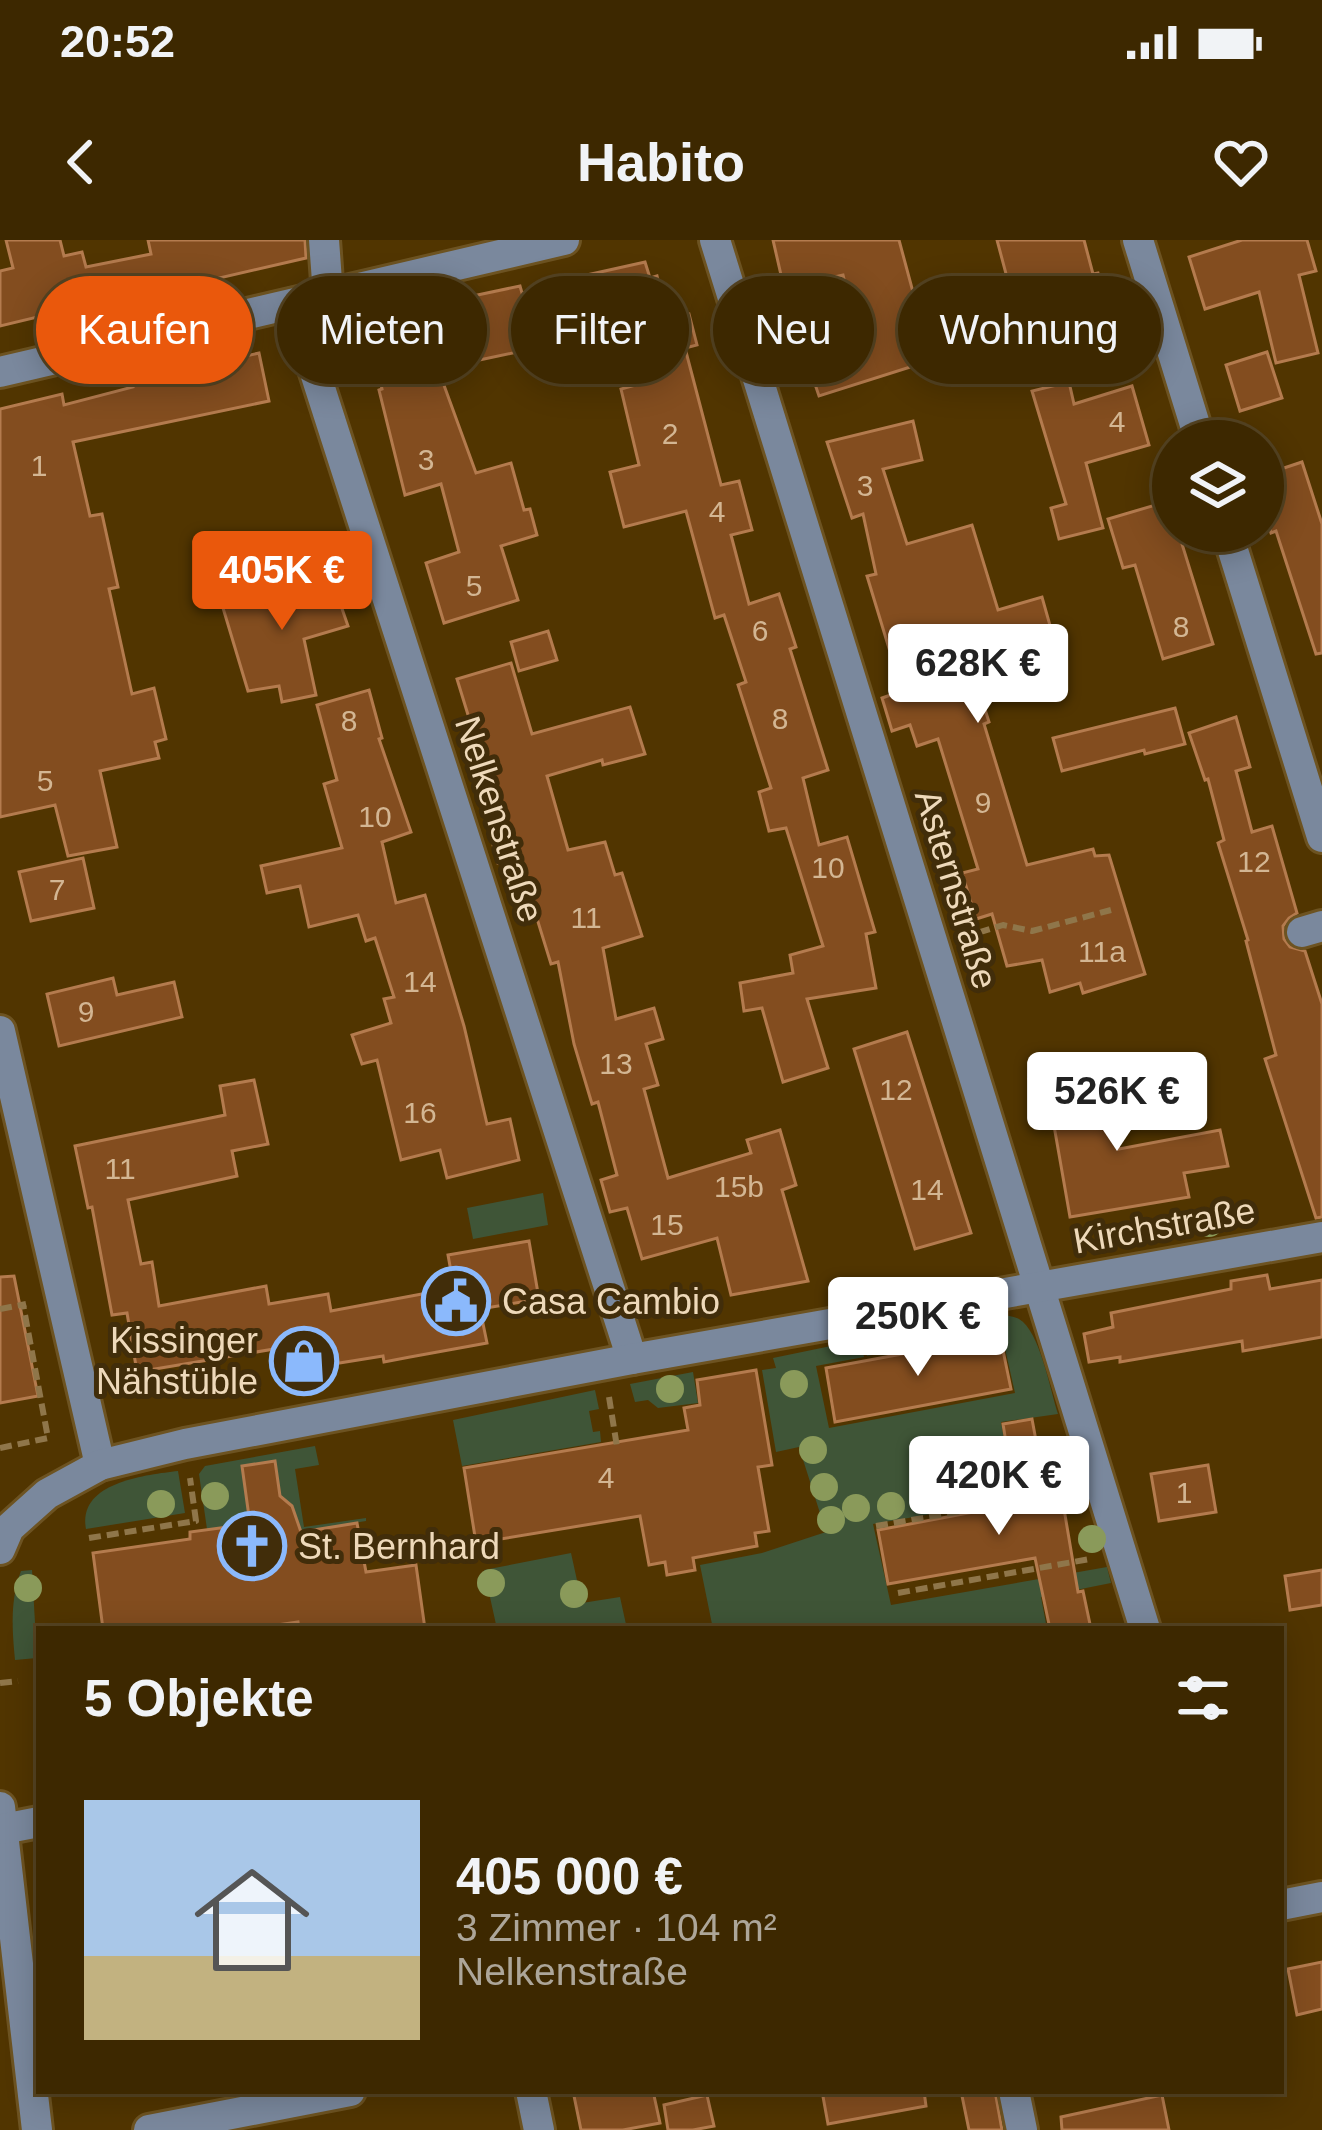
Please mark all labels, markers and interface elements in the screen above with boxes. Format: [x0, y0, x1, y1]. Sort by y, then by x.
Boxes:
text: 20:52 [60, 16, 175, 67]
icon: back [48, 129, 114, 195]
icon: heart [1208, 129, 1274, 195]
text: Habito [577, 132, 745, 192]
chip: Kaufen [36, 276, 253, 384]
chip: Mieten [277, 276, 487, 384]
chip: Filter [511, 276, 689, 384]
chip: Neu [713, 276, 874, 384]
chip: Wohnung [898, 276, 1161, 384]
house number: 4 [1109, 405, 1125, 438]
house number: 2 [662, 417, 678, 450]
map controls [1152, 420, 1284, 552]
button: layers [1152, 420, 1284, 552]
house number: 3 [418, 443, 434, 476]
house number: 1 [31, 449, 47, 482]
house number: 3 [857, 469, 873, 502]
house number: 4 [709, 495, 725, 528]
pin: 405K € [184, 531, 380, 633]
text: 405K € [219, 548, 345, 591]
house number: 5 [466, 569, 482, 602]
house number: 8 [1173, 610, 1189, 643]
house number: 6 [752, 614, 768, 647]
pin: 628K € [880, 624, 1076, 726]
text: 628K € [915, 641, 1041, 684]
house number: 8 [772, 702, 788, 735]
house number: 8 [341, 704, 357, 737]
street label: Nelkenstraße [447, 711, 552, 927]
house number: 5 [37, 764, 53, 797]
street label: Asternstraße [907, 785, 1006, 994]
house number: 9 [975, 786, 991, 819]
house number: 10 [358, 800, 392, 833]
house number: 12 [1237, 845, 1271, 878]
house number: 10 [811, 851, 845, 884]
house number: 7 [49, 873, 65, 906]
house number: 11 [570, 901, 602, 934]
house number: 11a [1078, 935, 1126, 968]
house number: 14 [403, 965, 437, 998]
house number: 9 [78, 995, 94, 1028]
house number: 13 [599, 1047, 633, 1080]
pin: 526K € [1019, 1052, 1215, 1154]
text: 526K € [1054, 1069, 1180, 1112]
house number: 12 [879, 1073, 913, 1106]
house number: 16 [403, 1096, 437, 1129]
house number: 11 [104, 1152, 136, 1185]
house number: 15b [714, 1170, 764, 1203]
house number: 14 [910, 1173, 944, 1206]
street label: Kirchstraße [1070, 1189, 1258, 1262]
house number: 15 [650, 1208, 684, 1241]
public building icon: Casa Cambio [421, 1266, 491, 1336]
pin: 250K € [820, 1277, 1016, 1379]
place label: Casa Cambio [502, 1281, 720, 1322]
text: 250K € [855, 1294, 981, 1337]
place label: Kissinger Nähstüble [96, 1320, 258, 1402]
shop icon: Kissinger Nähstüble [269, 1326, 339, 1396]
pin: 420K € [901, 1436, 1097, 1538]
text: 420K € [936, 1453, 1062, 1496]
house number: 4 [598, 1461, 614, 1494]
house number: 1 [1176, 1476, 1192, 1509]
church icon: St. Bernhard [217, 1511, 287, 1581]
place label: St. Bernhard [298, 1526, 500, 1567]
icon: filters [1170, 1665, 1236, 1731]
text: 5 Objekte [84, 1670, 314, 1727]
icon: home [180, 1848, 324, 1992]
text: 405 000 € [456, 1848, 683, 1905]
text: 3 Zimmer · 104 m² [456, 1906, 777, 1949]
text: Nelkenstraße [456, 1950, 688, 1993]

